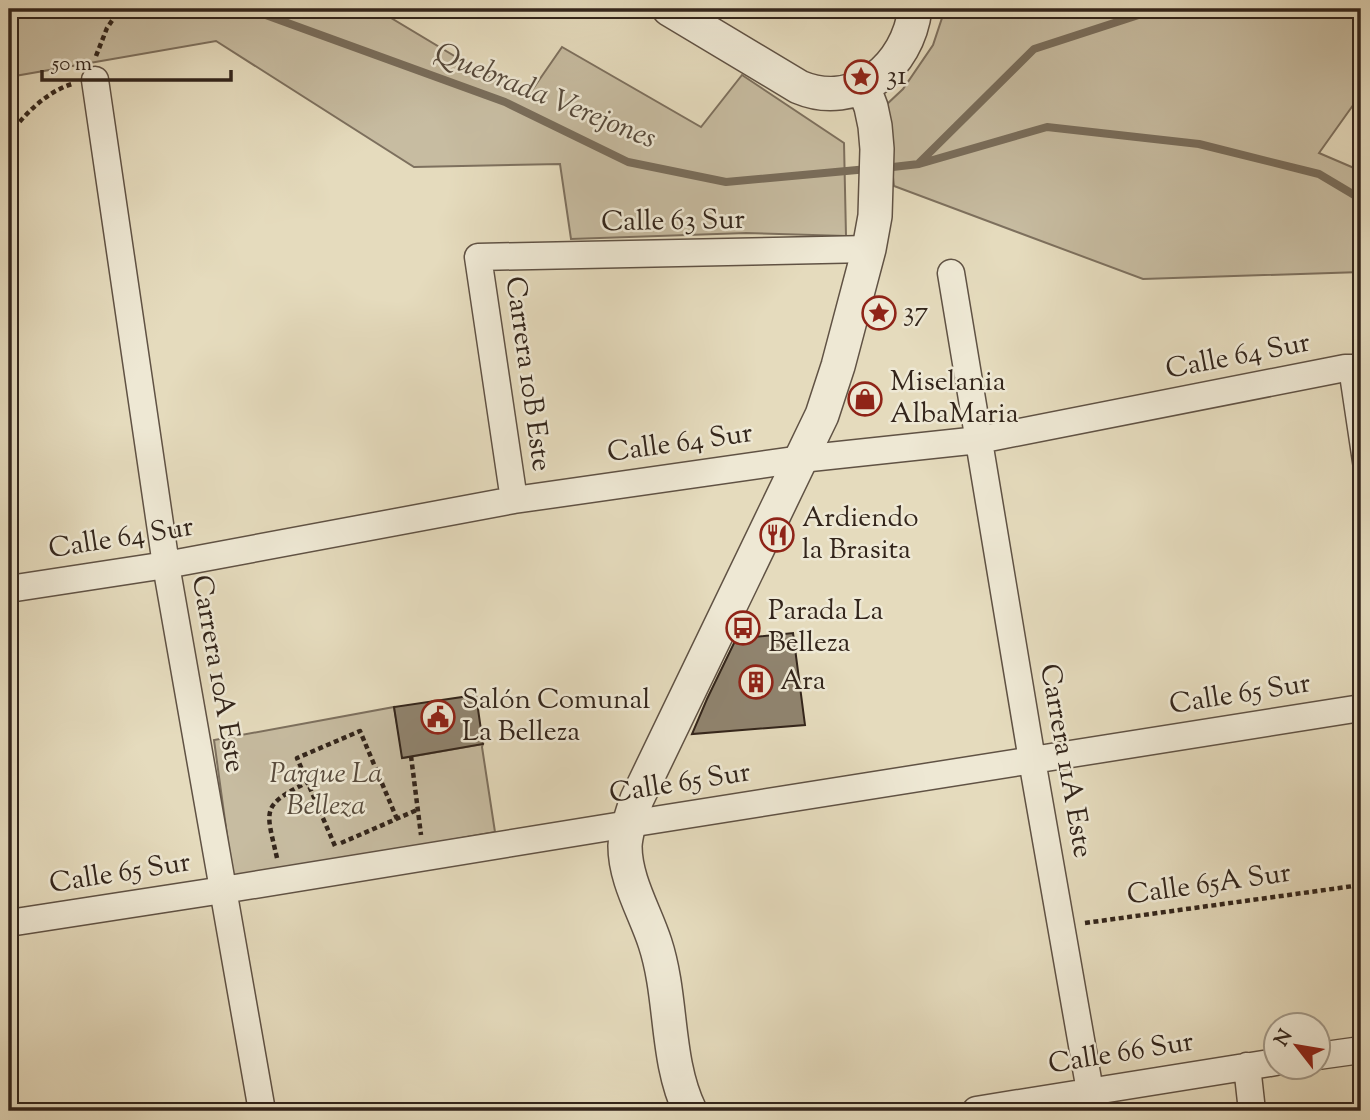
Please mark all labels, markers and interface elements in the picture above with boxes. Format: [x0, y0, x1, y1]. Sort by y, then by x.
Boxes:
water label: Quebrada Verejones [428, 33, 662, 161]
scale bar [42, 38, 231, 82]
text: 50 m [51, 50, 92, 80]
place label: 31 [886, 57, 907, 97]
place icon: 31 [842, 58, 880, 96]
street label: Calle 63 Sur [601, 201, 746, 243]
street label: Carrera 10B Este [494, 274, 560, 474]
place label: 37 [903, 293, 928, 333]
place icon: 37 [860, 294, 898, 332]
street label: Calle 64 Sur [1162, 323, 1314, 391]
place label: Miselania AlbaMaria [890, 363, 1019, 435]
shop icon: Miselania AlbaMaria [846, 380, 884, 418]
street label: Calle 64 Sur [605, 414, 756, 474]
place label: Ardiendo la Brasita [802, 499, 918, 571]
street label: Calle 64 Sur [46, 508, 197, 570]
restaurant icon: Ardiendo la Brasita [758, 516, 796, 554]
street label: Carrera 10A Este [180, 572, 254, 776]
place label: Parada La Belleza [768, 592, 884, 664]
bus stop icon: Parada La Belleza [724, 609, 762, 647]
street label: Carrera 11A Este [1028, 661, 1102, 861]
place label: Ara [780, 662, 826, 702]
building icon: Ara [737, 663, 775, 701]
street label: Calle 65 Sur [1167, 664, 1314, 726]
place label: Salón Comunal La Belleza [462, 681, 651, 753]
public building icon: Salón Comunal La Belleza [419, 698, 457, 736]
street label: Calle 65 Sur [607, 753, 754, 815]
park label: Parque La Belleza [269, 755, 383, 827]
street label: Calle 65 Sur [47, 843, 194, 905]
street label: Calle 65A Sur [1125, 854, 1294, 916]
north arrow [1262, 1012, 1332, 1082]
street label: Calle 66 Sur [1045, 1023, 1197, 1085]
text: N [1269, 1025, 1300, 1052]

